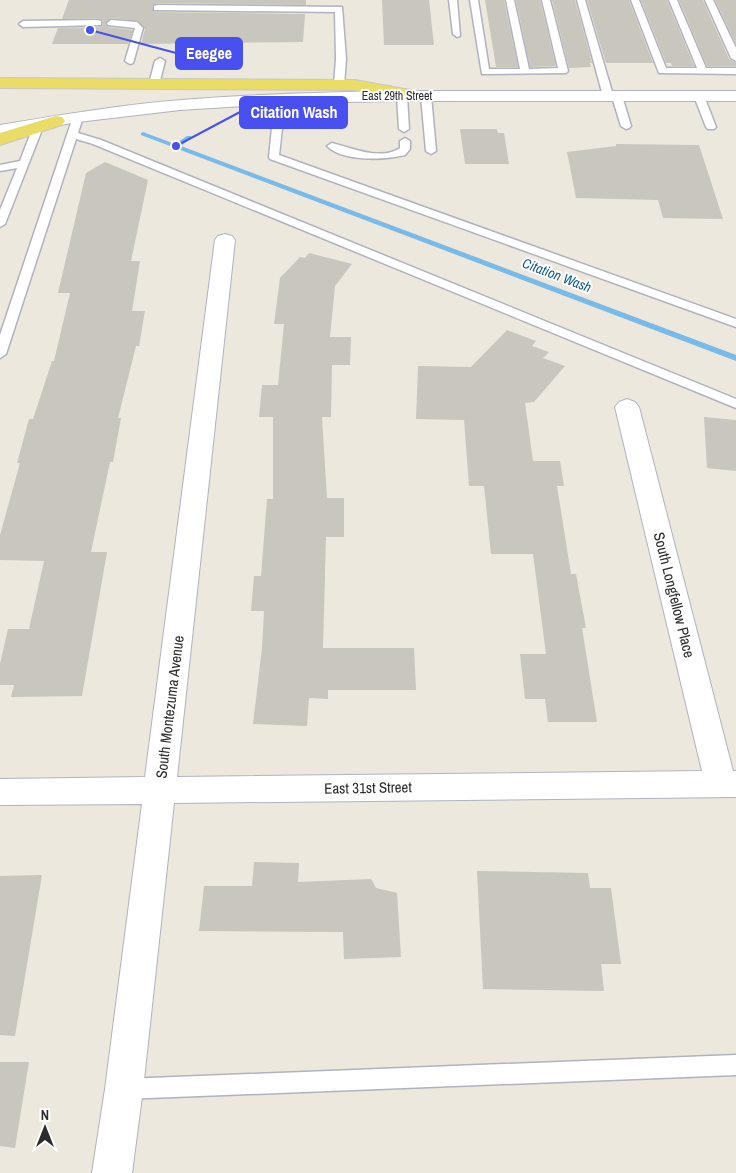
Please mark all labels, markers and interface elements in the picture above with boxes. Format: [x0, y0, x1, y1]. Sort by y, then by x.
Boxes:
callout: Eeegee [176, 38, 242, 69]
text: Eeegee [186, 42, 232, 64]
street label: East 29th Street [362, 88, 433, 104]
callout: Citation Wash [240, 97, 347, 128]
text: Citation Wash [251, 101, 338, 123]
water label: Citation Wash [520, 254, 594, 296]
street label: South Longfellow Place [649, 530, 700, 660]
street label: South Montezuma Avenue [150, 634, 189, 780]
street label: East 31st Street [324, 776, 413, 799]
north arrow [20, 1103, 70, 1153]
text: N [41, 1106, 49, 1124]

